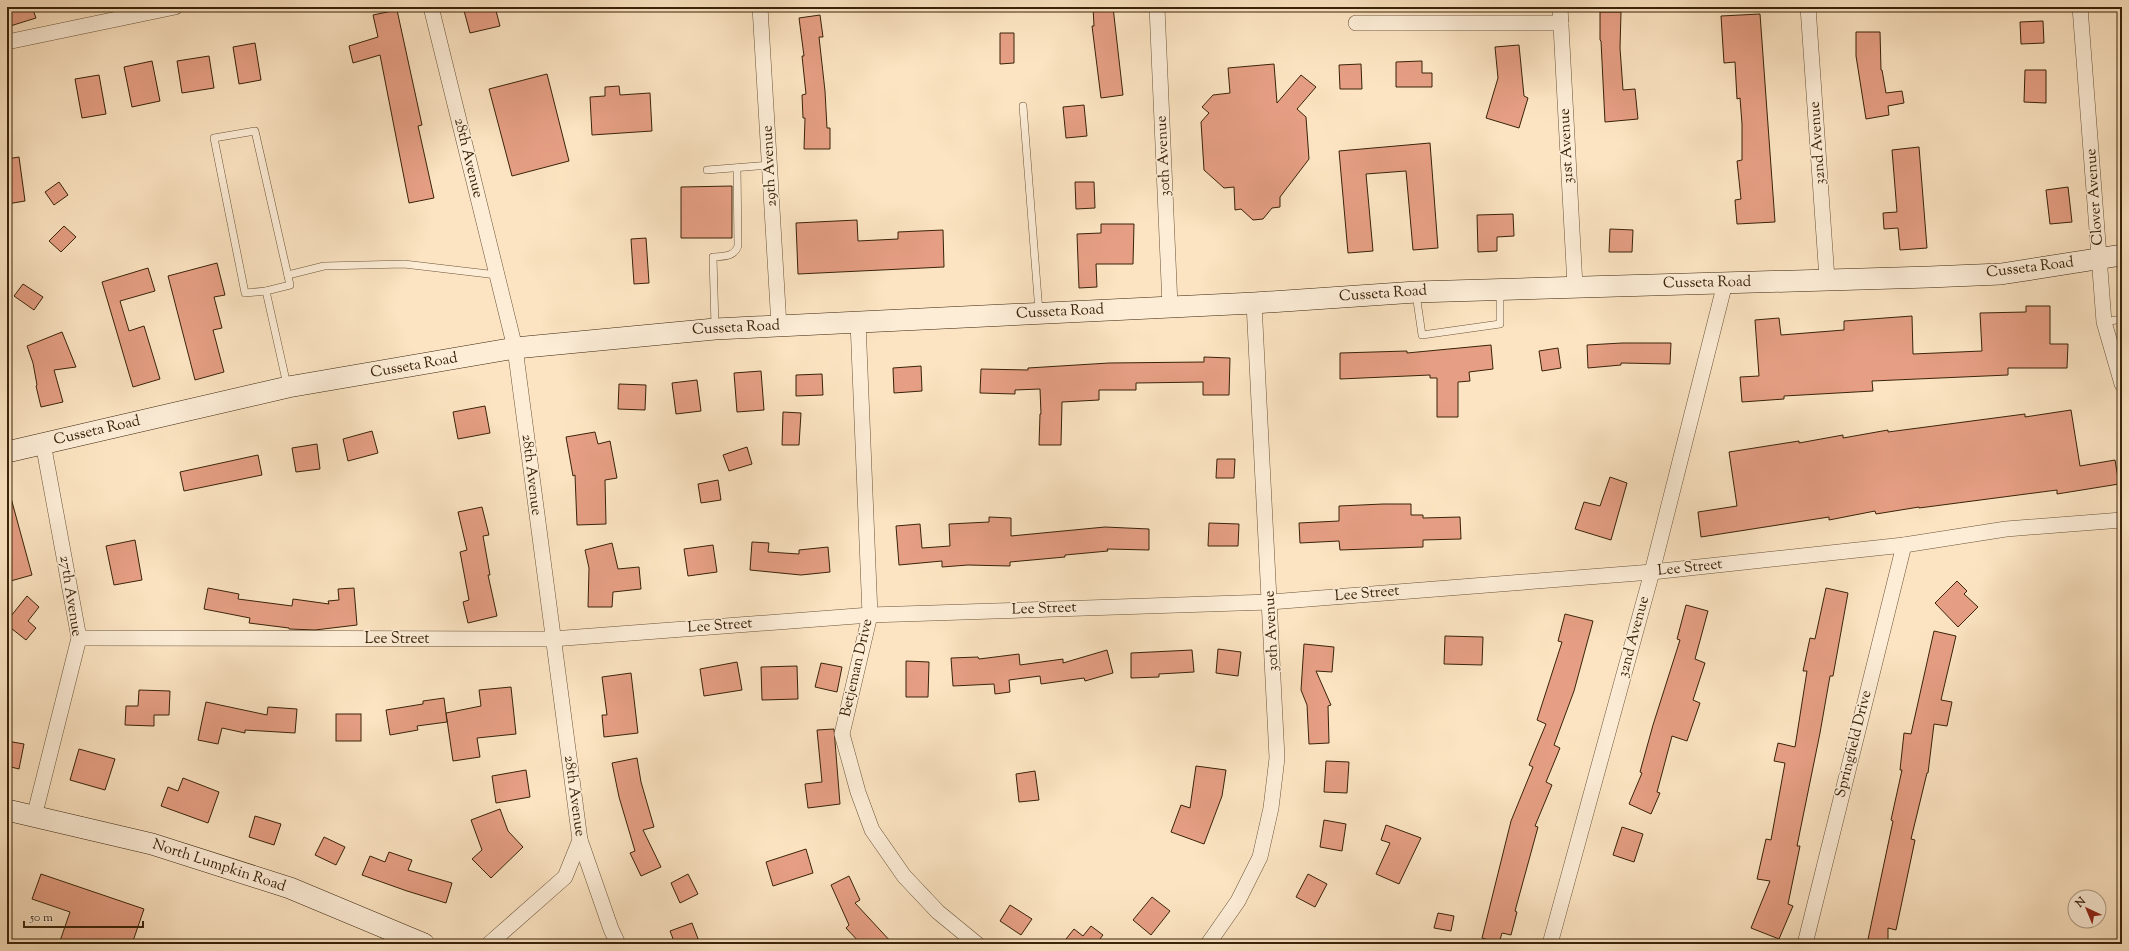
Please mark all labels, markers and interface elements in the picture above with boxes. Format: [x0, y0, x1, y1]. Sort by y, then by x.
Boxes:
street label: 32nd Avenue [1805, 101, 1831, 185]
street label: 31st Avenue [1555, 108, 1579, 184]
street label: 30th Avenue [1151, 115, 1177, 197]
street label: 28th Avenue [448, 116, 488, 200]
street label: 29th Avenue [757, 125, 783, 207]
street label: Clover Avenue [2081, 148, 2109, 246]
street label: Cusseta Road [1985, 252, 2076, 284]
street label: Cusseta Road [1663, 272, 1752, 294]
street label: Cusseta Road [1338, 280, 1428, 308]
street label: Cusseta Road [1015, 299, 1105, 325]
street label: Cusseta Road [691, 315, 781, 341]
street label: Cusseta Road [369, 348, 460, 384]
street label: Cusseta Road [52, 411, 143, 451]
street label: 28th Avenue [516, 433, 546, 517]
street label: 27th Avenue [53, 554, 87, 638]
street label: Lee Street [1657, 554, 1723, 582]
street label: Lee Street [1334, 581, 1400, 607]
street label: 30th Avenue [1259, 590, 1285, 672]
street label: 32nd Avenue [1613, 594, 1655, 680]
street label: Lee Street [1011, 597, 1077, 621]
street label: Lee Street [687, 613, 753, 639]
street label: Betjeman Drive [836, 617, 878, 719]
street label: Lee Street [365, 629, 429, 650]
street label: Springfield Drive [1831, 688, 1877, 800]
street label: 28th Avenue [558, 754, 590, 838]
street label: North Lumpkin Road [150, 835, 289, 898]
north arrow [2067, 889, 2107, 929]
text: N [2071, 894, 2090, 912]
scale bar [24, 903, 143, 929]
text: 50 m [29, 909, 53, 927]

